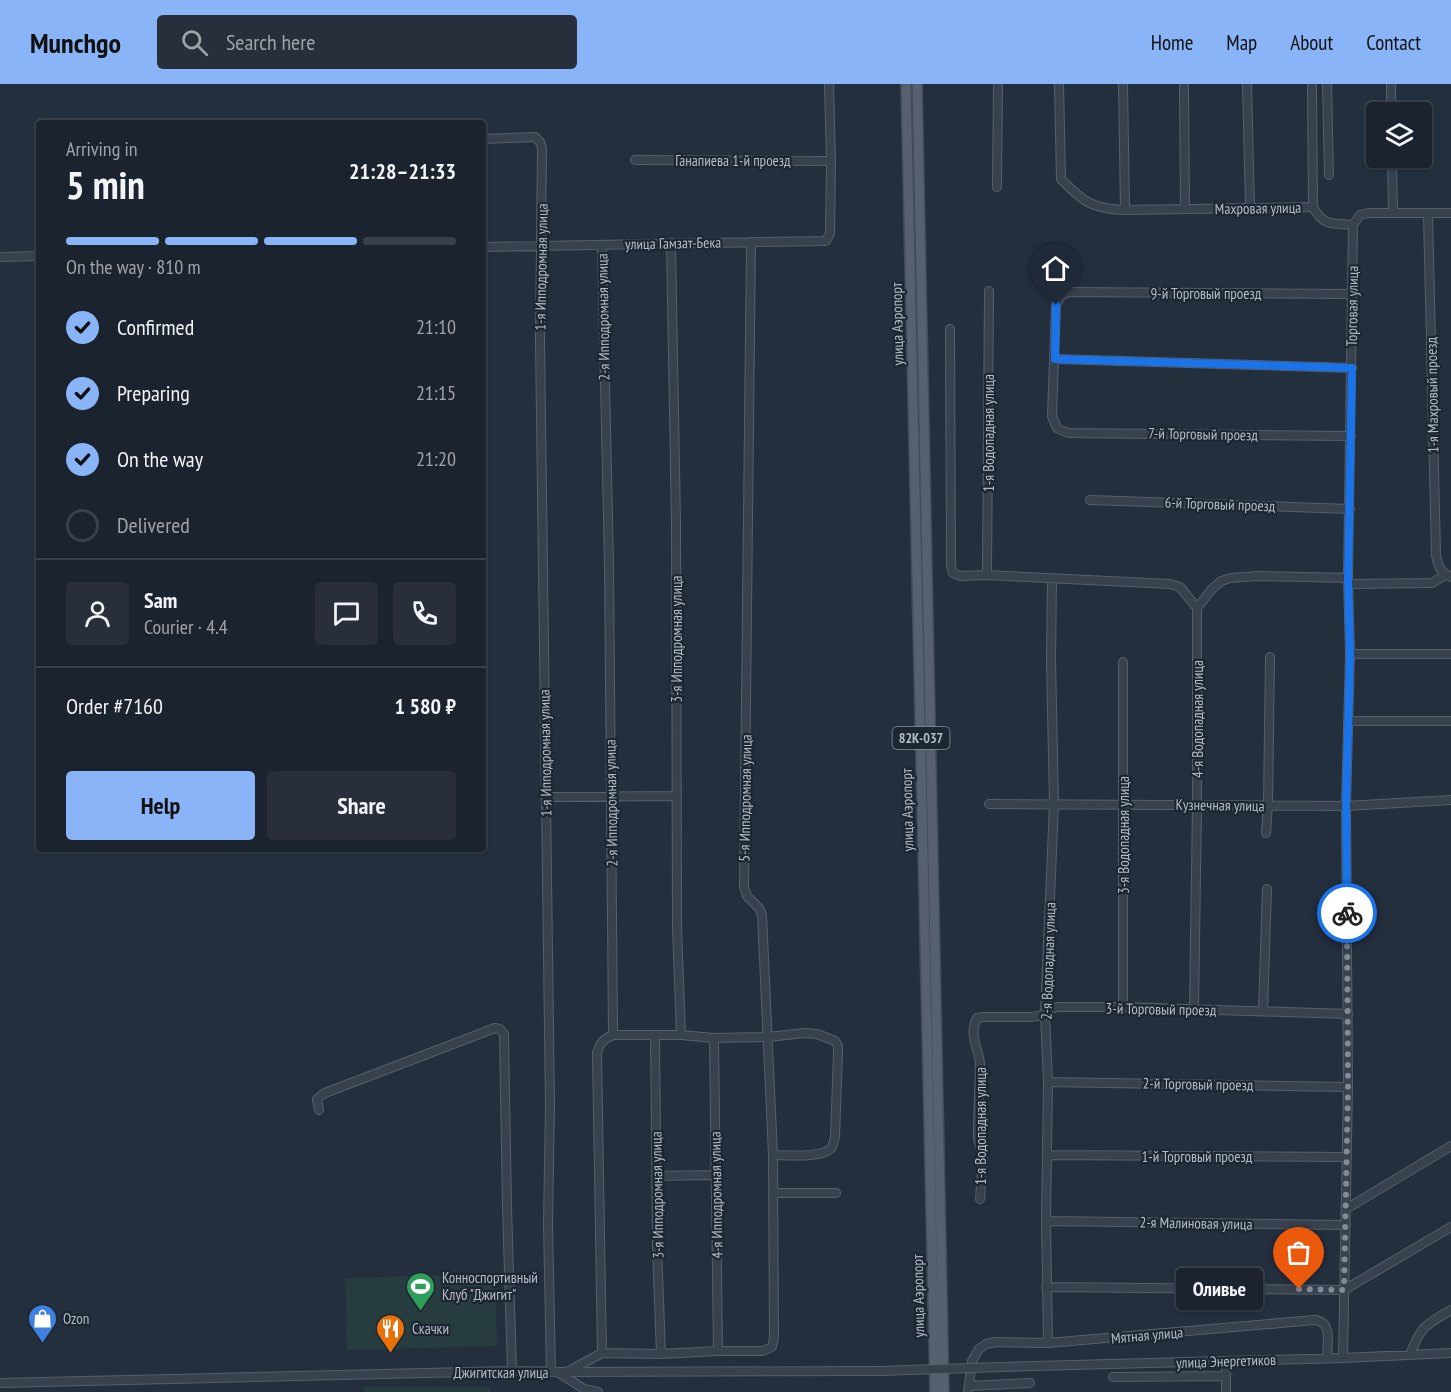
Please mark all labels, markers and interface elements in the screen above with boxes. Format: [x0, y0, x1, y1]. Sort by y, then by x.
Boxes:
search box [157, 15, 577, 69]
text: Munchgo [30, 24, 121, 61]
icon: search [178, 26, 211, 59]
text: Search here [226, 28, 315, 56]
text: Home [1151, 29, 1193, 56]
text: Map [1226, 29, 1257, 56]
text: About [1290, 29, 1333, 56]
text: Contact [1366, 29, 1421, 56]
map controls [1366, 102, 1432, 168]
button: layers [1366, 102, 1432, 168]
text: Arriving in [66, 136, 138, 162]
street label: Ганапиева 1-й проезд [675, 151, 791, 170]
text: 21:28–21:33 [349, 157, 456, 185]
text: 5 min [66, 159, 145, 210]
street label: Махровая улица [1215, 198, 1301, 218]
street label: 1-я Ипподромная улица [530, 203, 552, 331]
street label: улица Гамзат-Бека [625, 233, 721, 253]
pin [1030, 243, 1081, 305]
icon: home [1039, 252, 1072, 285]
street label: 2-я Ипподромная улица [592, 253, 614, 381]
text: On the way · 810 m [66, 254, 201, 280]
street label: Торговая улица [1342, 266, 1362, 346]
street label: улица Аэропорт [887, 282, 907, 366]
street label: 9-й Торговый проезд [1151, 284, 1262, 303]
icon: check [66, 311, 99, 344]
text: Confirmed [117, 313, 194, 341]
text: 21:10 [416, 314, 456, 340]
street label: 1-я Махровый проезд [1421, 336, 1443, 453]
street label: 1-я Водопадная улица [979, 374, 998, 492]
icon: check [66, 377, 99, 410]
text: Preparing [117, 379, 190, 407]
text: 21:15 [416, 380, 456, 406]
street label: 7-й Торговый проезд [1148, 424, 1259, 444]
icon: check [66, 443, 99, 476]
text: On the way [117, 445, 203, 473]
text: 21:20 [416, 446, 456, 472]
street label: 6-й Торговый проезд [1164, 493, 1276, 515]
text: Delivered [117, 511, 190, 539]
street label: 3-я Ипподромная улица [667, 575, 686, 703]
button: person [66, 582, 129, 645]
button: chat [315, 582, 378, 645]
button: phone [393, 582, 456, 645]
text: Sam [144, 586, 177, 614]
text: Courier · 4.4 [144, 614, 228, 640]
street label: 4-я Водопадная улица [1188, 660, 1207, 778]
street label: 1-я Ипподромная улица [534, 689, 556, 817]
text: Order #7160 [66, 692, 163, 720]
text: 1 580 ₽ [394, 692, 456, 720]
road number: 82К-037 [892, 727, 950, 749]
street label: 5-я Ипподромная улица [734, 734, 756, 862]
street label: 2-я Ипподромная улица [600, 739, 622, 867]
street label: улица Аэропорт [897, 768, 917, 852]
button: Help [66, 771, 255, 840]
button: Share [267, 771, 456, 840]
street label: 3-я Водопадная улица [1114, 776, 1133, 894]
street label: Кузнечная улица [1175, 795, 1265, 815]
courier [1317, 883, 1377, 943]
icon: bike [1331, 897, 1364, 930]
street label: 2-я Водопадная улица [1036, 902, 1060, 1020]
street label: 3-й Торговый проезд [1105, 999, 1217, 1019]
street label: 1-я Водопадная улица [971, 1067, 990, 1185]
street label: 2-й Торговый проезд [1142, 1074, 1254, 1094]
street label: 3-я Ипподромная улица [646, 1131, 668, 1259]
street label: 4-я Ипподромная улица [705, 1131, 727, 1259]
street label: 1-й Торговый проезд [1142, 1147, 1253, 1166]
street label: 2-я Малиновая улица [1139, 1213, 1253, 1233]
pin [1273, 1227, 1324, 1289]
icon: bag [1282, 1236, 1315, 1269]
street label: улица Аэропорт [908, 1254, 928, 1338]
place label: Конноспортивный Клуб "Джигит" [442, 1268, 538, 1304]
callout: Оливье [1176, 1268, 1263, 1310]
sports icon: Конноспортивный Клуб "Джигит" [405, 1270, 437, 1312]
text: Оливье [1193, 1276, 1246, 1302]
shop icon: Ozon [26, 1302, 58, 1344]
place label: Ozon [63, 1309, 89, 1328]
restaurant icon: Скачки [375, 1312, 407, 1354]
place label: Скачки [412, 1319, 449, 1338]
street label: Мятная улица [1110, 1322, 1184, 1348]
street label: улица Энергетиков [1176, 1350, 1276, 1372]
street label: Джигитская улица [453, 1363, 549, 1382]

